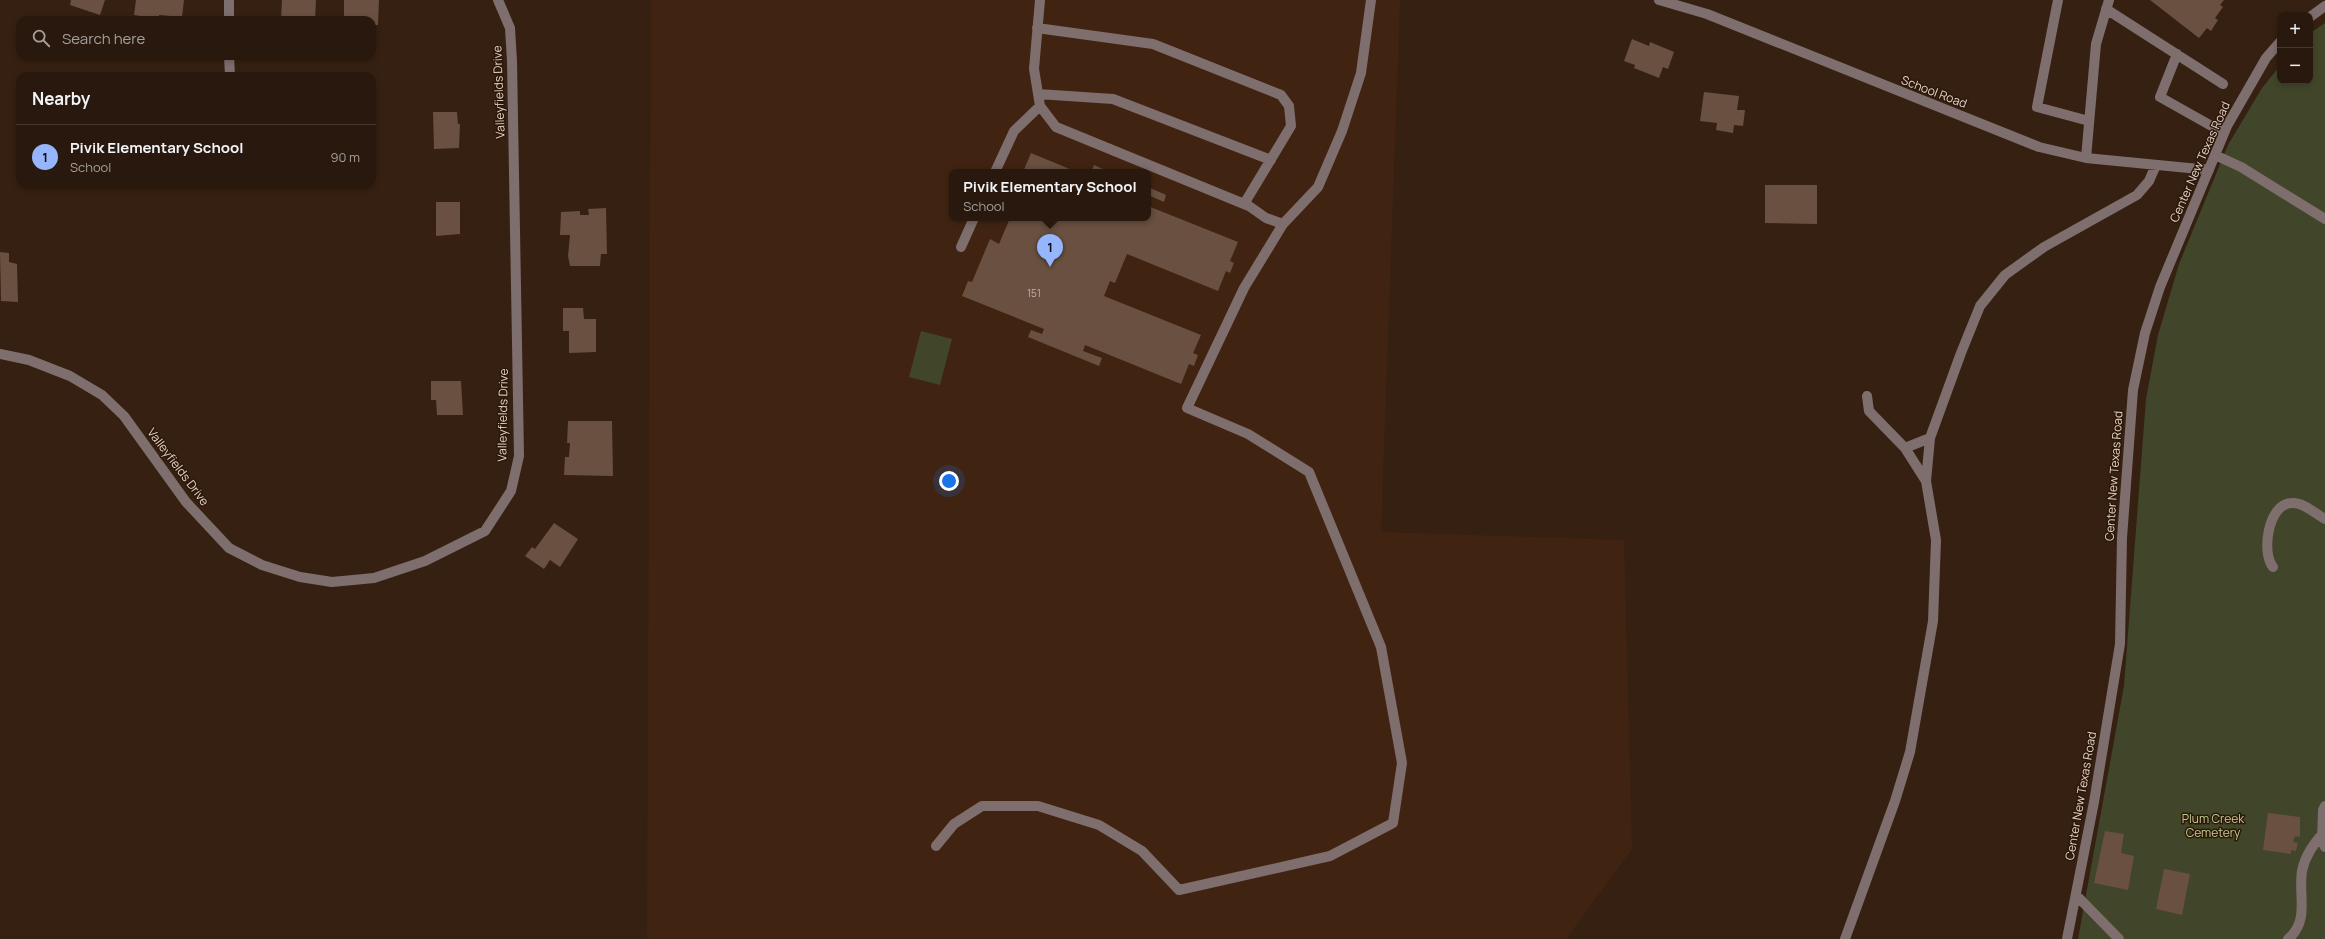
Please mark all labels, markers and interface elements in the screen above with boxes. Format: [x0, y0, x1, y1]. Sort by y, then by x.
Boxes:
map controls [2277, 12, 2313, 84]
button: + [2277, 12, 2313, 48]
search box [16, 16, 376, 60]
icon: search [30, 27, 52, 49]
text: Search here [62, 28, 145, 49]
street label: Valleyfields Drive [488, 45, 509, 139]
button: − [2277, 48, 2313, 84]
street label: School Road [1899, 71, 1969, 112]
text: Nearby [32, 87, 90, 110]
street label: Center New Texas Road [2165, 99, 2234, 225]
text: Pivik Elementary School [70, 137, 244, 158]
text: 1 [42, 148, 48, 166]
text: 90 m [330, 148, 360, 166]
text: School [70, 158, 111, 176]
popup [949, 169, 1151, 221]
text: Pivik Elementary School [963, 176, 1137, 197]
text: School [963, 197, 1005, 215]
pin: 1 [1037, 234, 1063, 267]
house number: 151 [1027, 286, 1041, 300]
street label: Valleyfields Drive [493, 368, 512, 462]
street label: Center New Texas Road [2100, 410, 2127, 542]
street label: Valleyfields Drive [144, 424, 213, 509]
your location [939, 471, 959, 491]
street label: Center New Texas Road [2061, 730, 2100, 862]
park label: Plum Creek Cemetery [2182, 810, 2245, 841]

